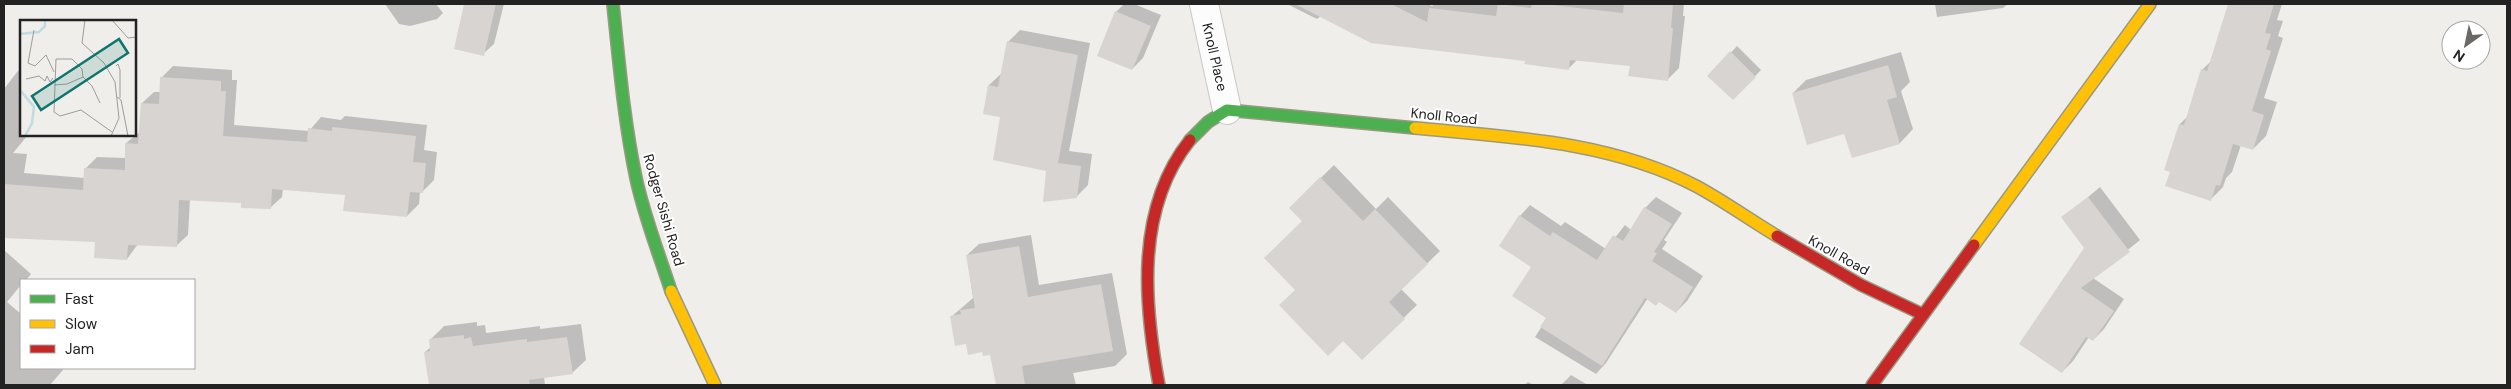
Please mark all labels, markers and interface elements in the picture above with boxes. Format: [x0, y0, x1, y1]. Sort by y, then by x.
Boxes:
inset map [20, 20, 136, 136]
north arrow [2441, 20, 2491, 70]
street label: Knoll Place [1198, 21, 1232, 93]
text: N [2450, 46, 2468, 66]
street label: Knoll Road [1410, 104, 1478, 128]
street label: Rodger Sishi Road [639, 152, 689, 268]
street label: Knoll Road [1805, 231, 1873, 279]
legend [20, 279, 195, 369]
text: Fast [65, 289, 94, 309]
text: Slow [65, 314, 98, 334]
text: Jam [65, 339, 94, 359]

